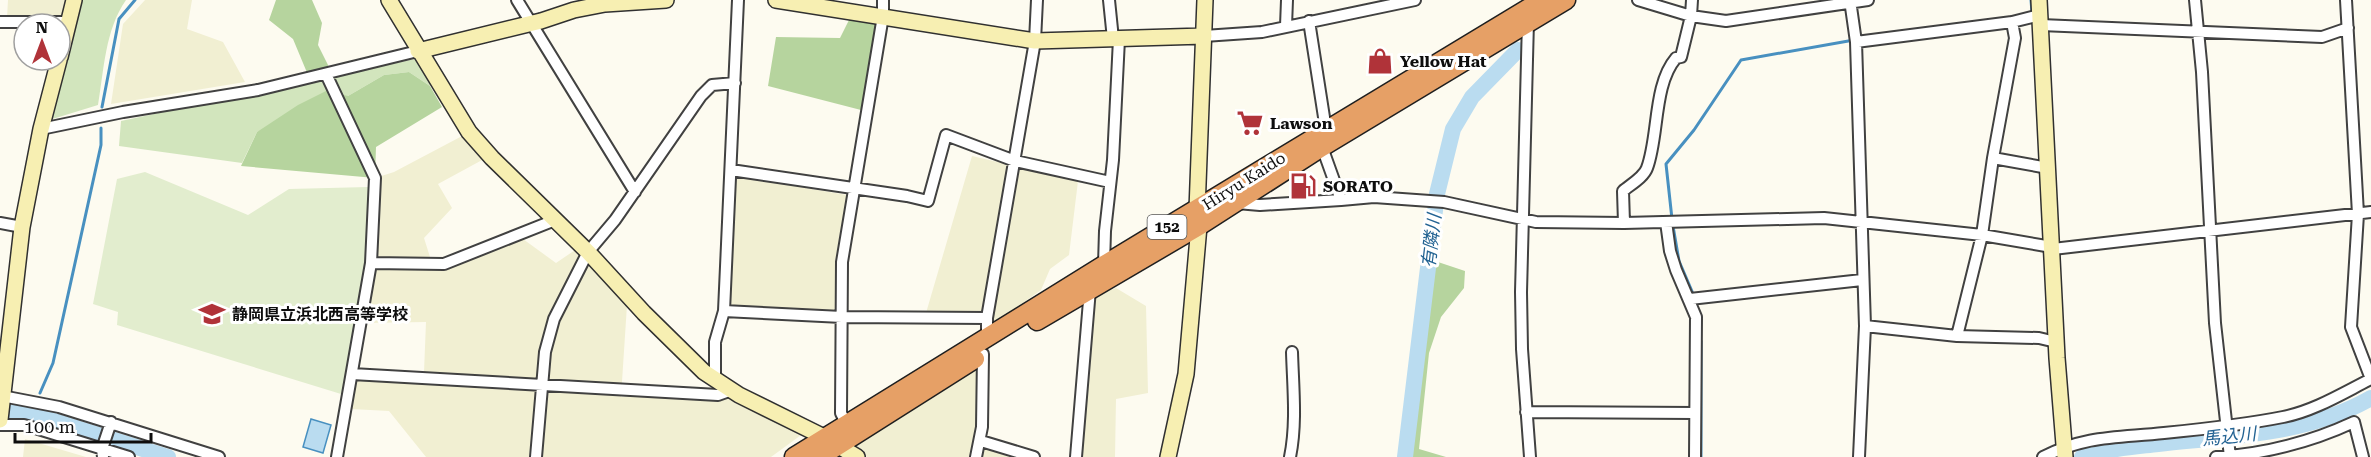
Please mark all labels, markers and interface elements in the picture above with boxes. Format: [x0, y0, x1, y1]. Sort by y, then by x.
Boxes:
north arrow [12, 12, 72, 72]
text: N [36, 18, 48, 37]
shop icon: Yellow Hat [1365, 46, 1395, 76]
place label: Yellow Hat [1400, 52, 1487, 71]
supermarket icon: Lawson [1235, 108, 1265, 138]
place label: Lawson [1270, 114, 1333, 133]
street label: Hiryu Kaido [1199, 148, 1289, 214]
fuel station icon: SORATO [1288, 171, 1318, 201]
place label: SORATO [1323, 177, 1393, 196]
water label: 有隣川 [1417, 211, 1445, 269]
road number: 152 [1148, 215, 1186, 239]
school or university icon: 静岡県立浜北西高等学校 [197, 299, 227, 329]
place label: 静岡県立浜北西高等学校 [232, 305, 408, 324]
scale bar [15, 406, 152, 444]
text: 100 m [24, 416, 75, 437]
water label: 馬込川 [2201, 423, 2259, 449]

